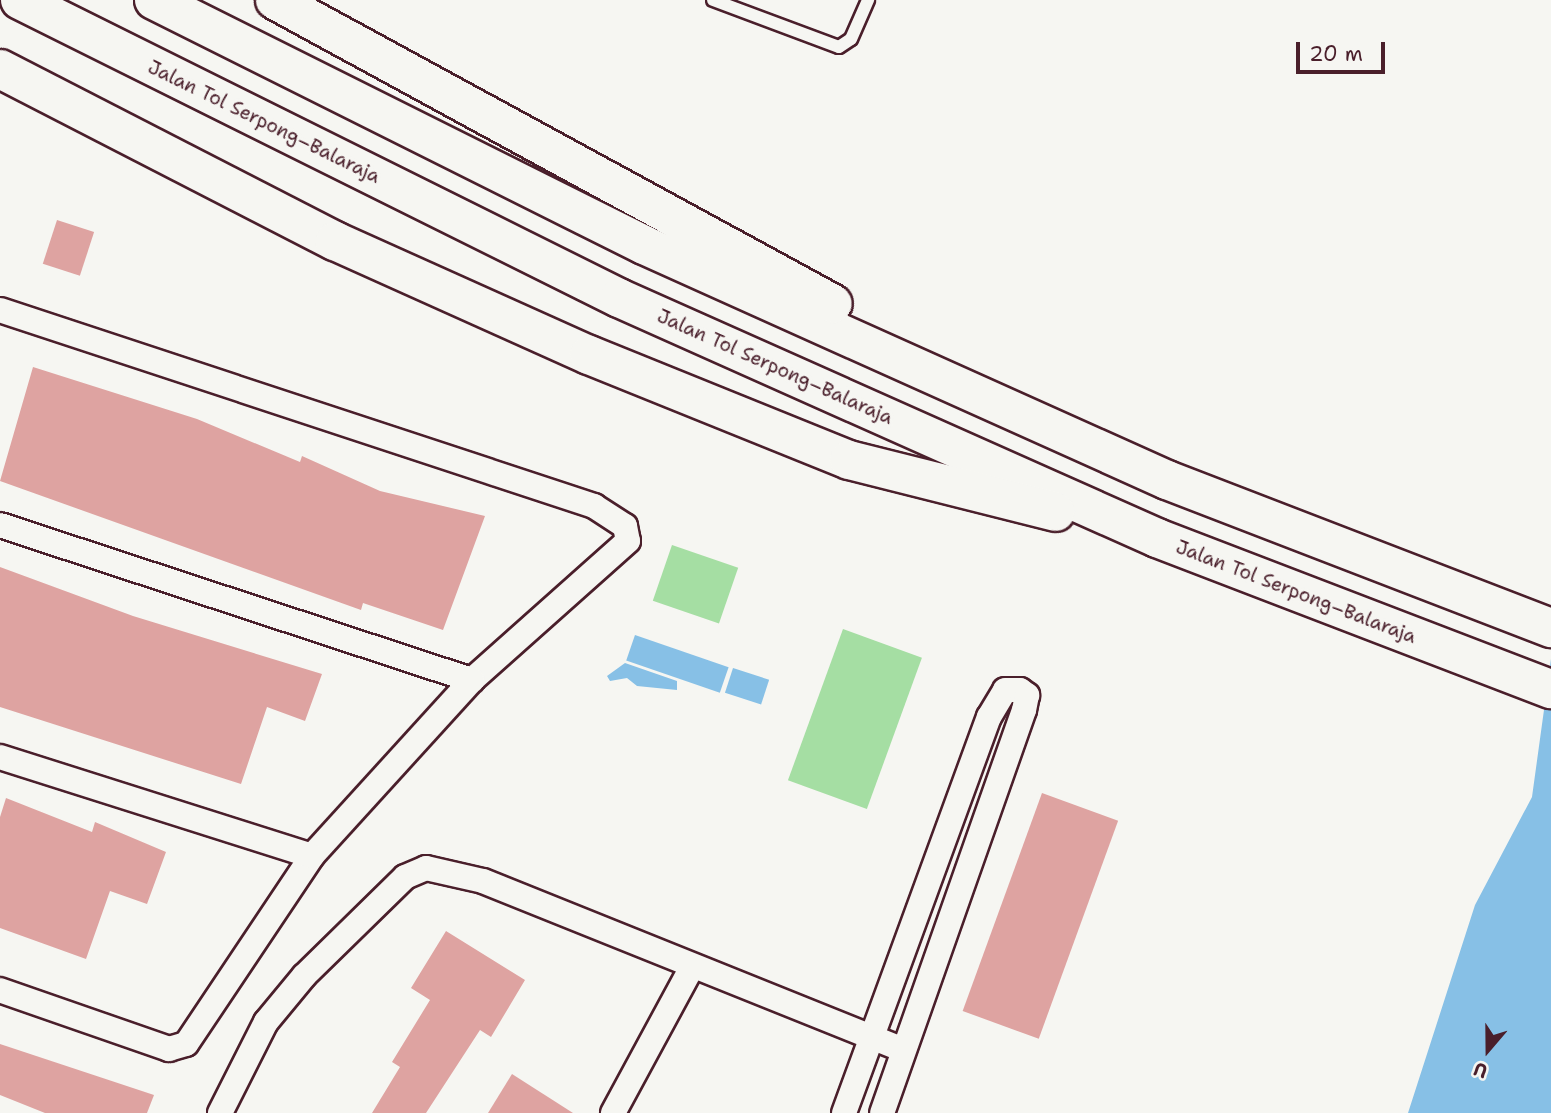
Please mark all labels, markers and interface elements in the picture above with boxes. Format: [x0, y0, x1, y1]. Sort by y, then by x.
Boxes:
scale bar [1299, 28, 1388, 72]
text: 20 m [1309, 40, 1363, 68]
street label: Jalan Tol Serpong–Balaraja [144, 56, 384, 188]
street label: Jalan Tol Serpong–Balaraja [654, 305, 896, 429]
street label: Jalan Tol Serpong–Balaraja [1173, 536, 1419, 648]
north arrow [1453, 1015, 1523, 1085]
text: U [1470, 1056, 1491, 1084]

